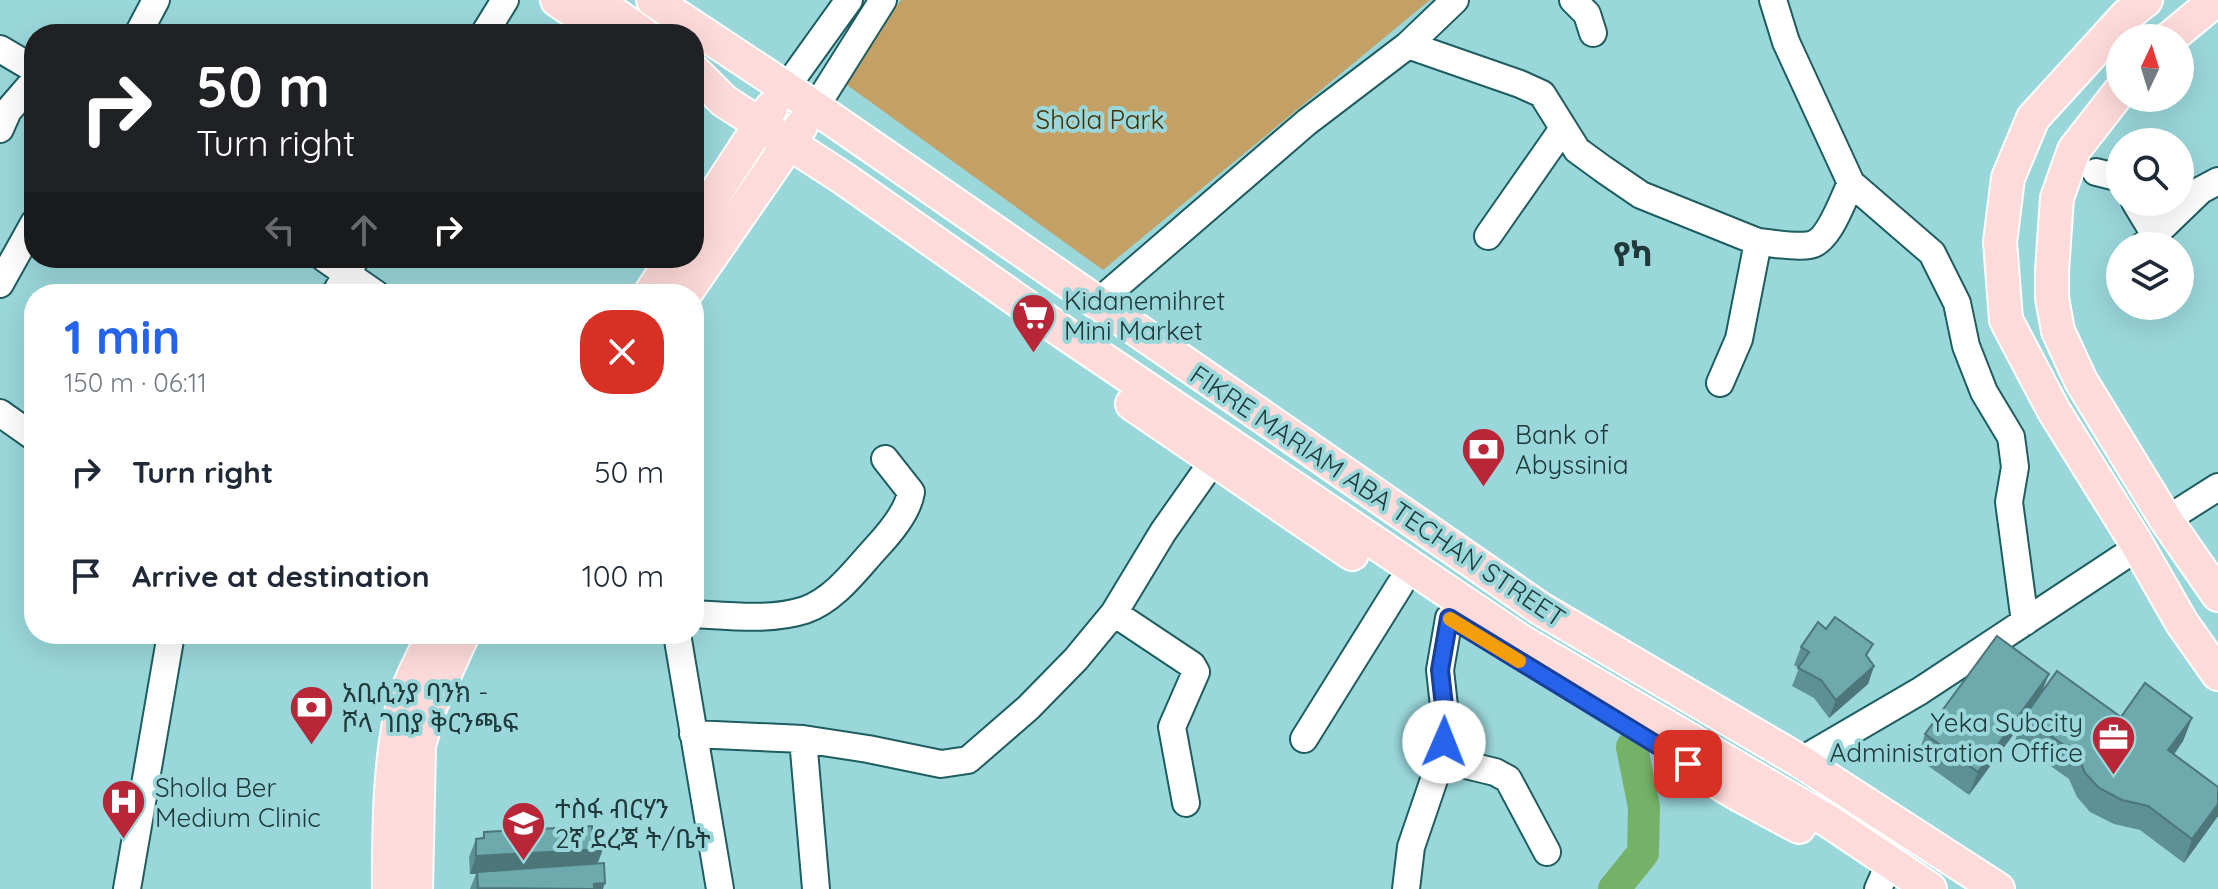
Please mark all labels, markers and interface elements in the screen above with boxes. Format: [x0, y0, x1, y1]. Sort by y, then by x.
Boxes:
north arrow [2106, 24, 2194, 112]
map controls [2106, 24, 2194, 320]
text: 50 m [196, 51, 330, 121]
icon: right [64, 56, 168, 160]
park label: Shola Park [1036, 103, 1164, 136]
text: Turn right [196, 120, 355, 165]
button: search [2106, 128, 2194, 216]
icon: left [258, 208, 302, 252]
icon: ahead [342, 208, 386, 252]
icon: right [426, 208, 470, 252]
district label: የካ [1613, 232, 1653, 275]
button: layers [2106, 232, 2194, 320]
place label: Kidanemihret Mini Market [1064, 284, 1225, 347]
supermarket icon: Kidanemihret Mini Market [1009, 291, 1057, 354]
text: 1 min [64, 306, 180, 366]
button: close [580, 310, 664, 394]
street label: FIKRE MARIAM ABA TECHAN STREET [1184, 358, 1572, 634]
text: 150 m · 06:11 [64, 366, 207, 399]
place label: Bank of Abyssinia [1515, 418, 1628, 481]
bank icon: Bank of Abyssinia [1460, 425, 1508, 488]
icon: right [64, 450, 108, 494]
text: Turn right [132, 453, 273, 491]
text: 50 m [594, 453, 664, 491]
icon: arrive [64, 554, 108, 598]
text: Arrive at destination [132, 557, 430, 595]
text: 100 m [582, 557, 664, 595]
place label: አቢሲንያ ባንክ - ሾላ ገበያ ቅርንጫፍ [342, 676, 518, 739]
bank icon: አቢሲንያ ባንክ - ሾላ ገበያ ቅርንጫፍ [287, 683, 335, 746]
position arrow [1402, 700, 1486, 784]
place label: Yeka Subcity Administration Office [1830, 706, 2083, 769]
office icon: Yeka Subcity Administration Office [2090, 713, 2138, 776]
pin [1654, 730, 1722, 798]
icon: arrive [1666, 742, 1710, 786]
place label: Sholla Ber Medium Clinic [155, 771, 321, 834]
hospital icon: Sholla Ber Medium Clinic [100, 778, 148, 841]
place label: ተስፋ ብርሃን 2ኛ ደረጃ ት/ቤት [555, 792, 711, 855]
school or university icon: ተስፋ ብርሃን 2ኛ ደረጃ ት/ቤት [500, 799, 548, 862]

